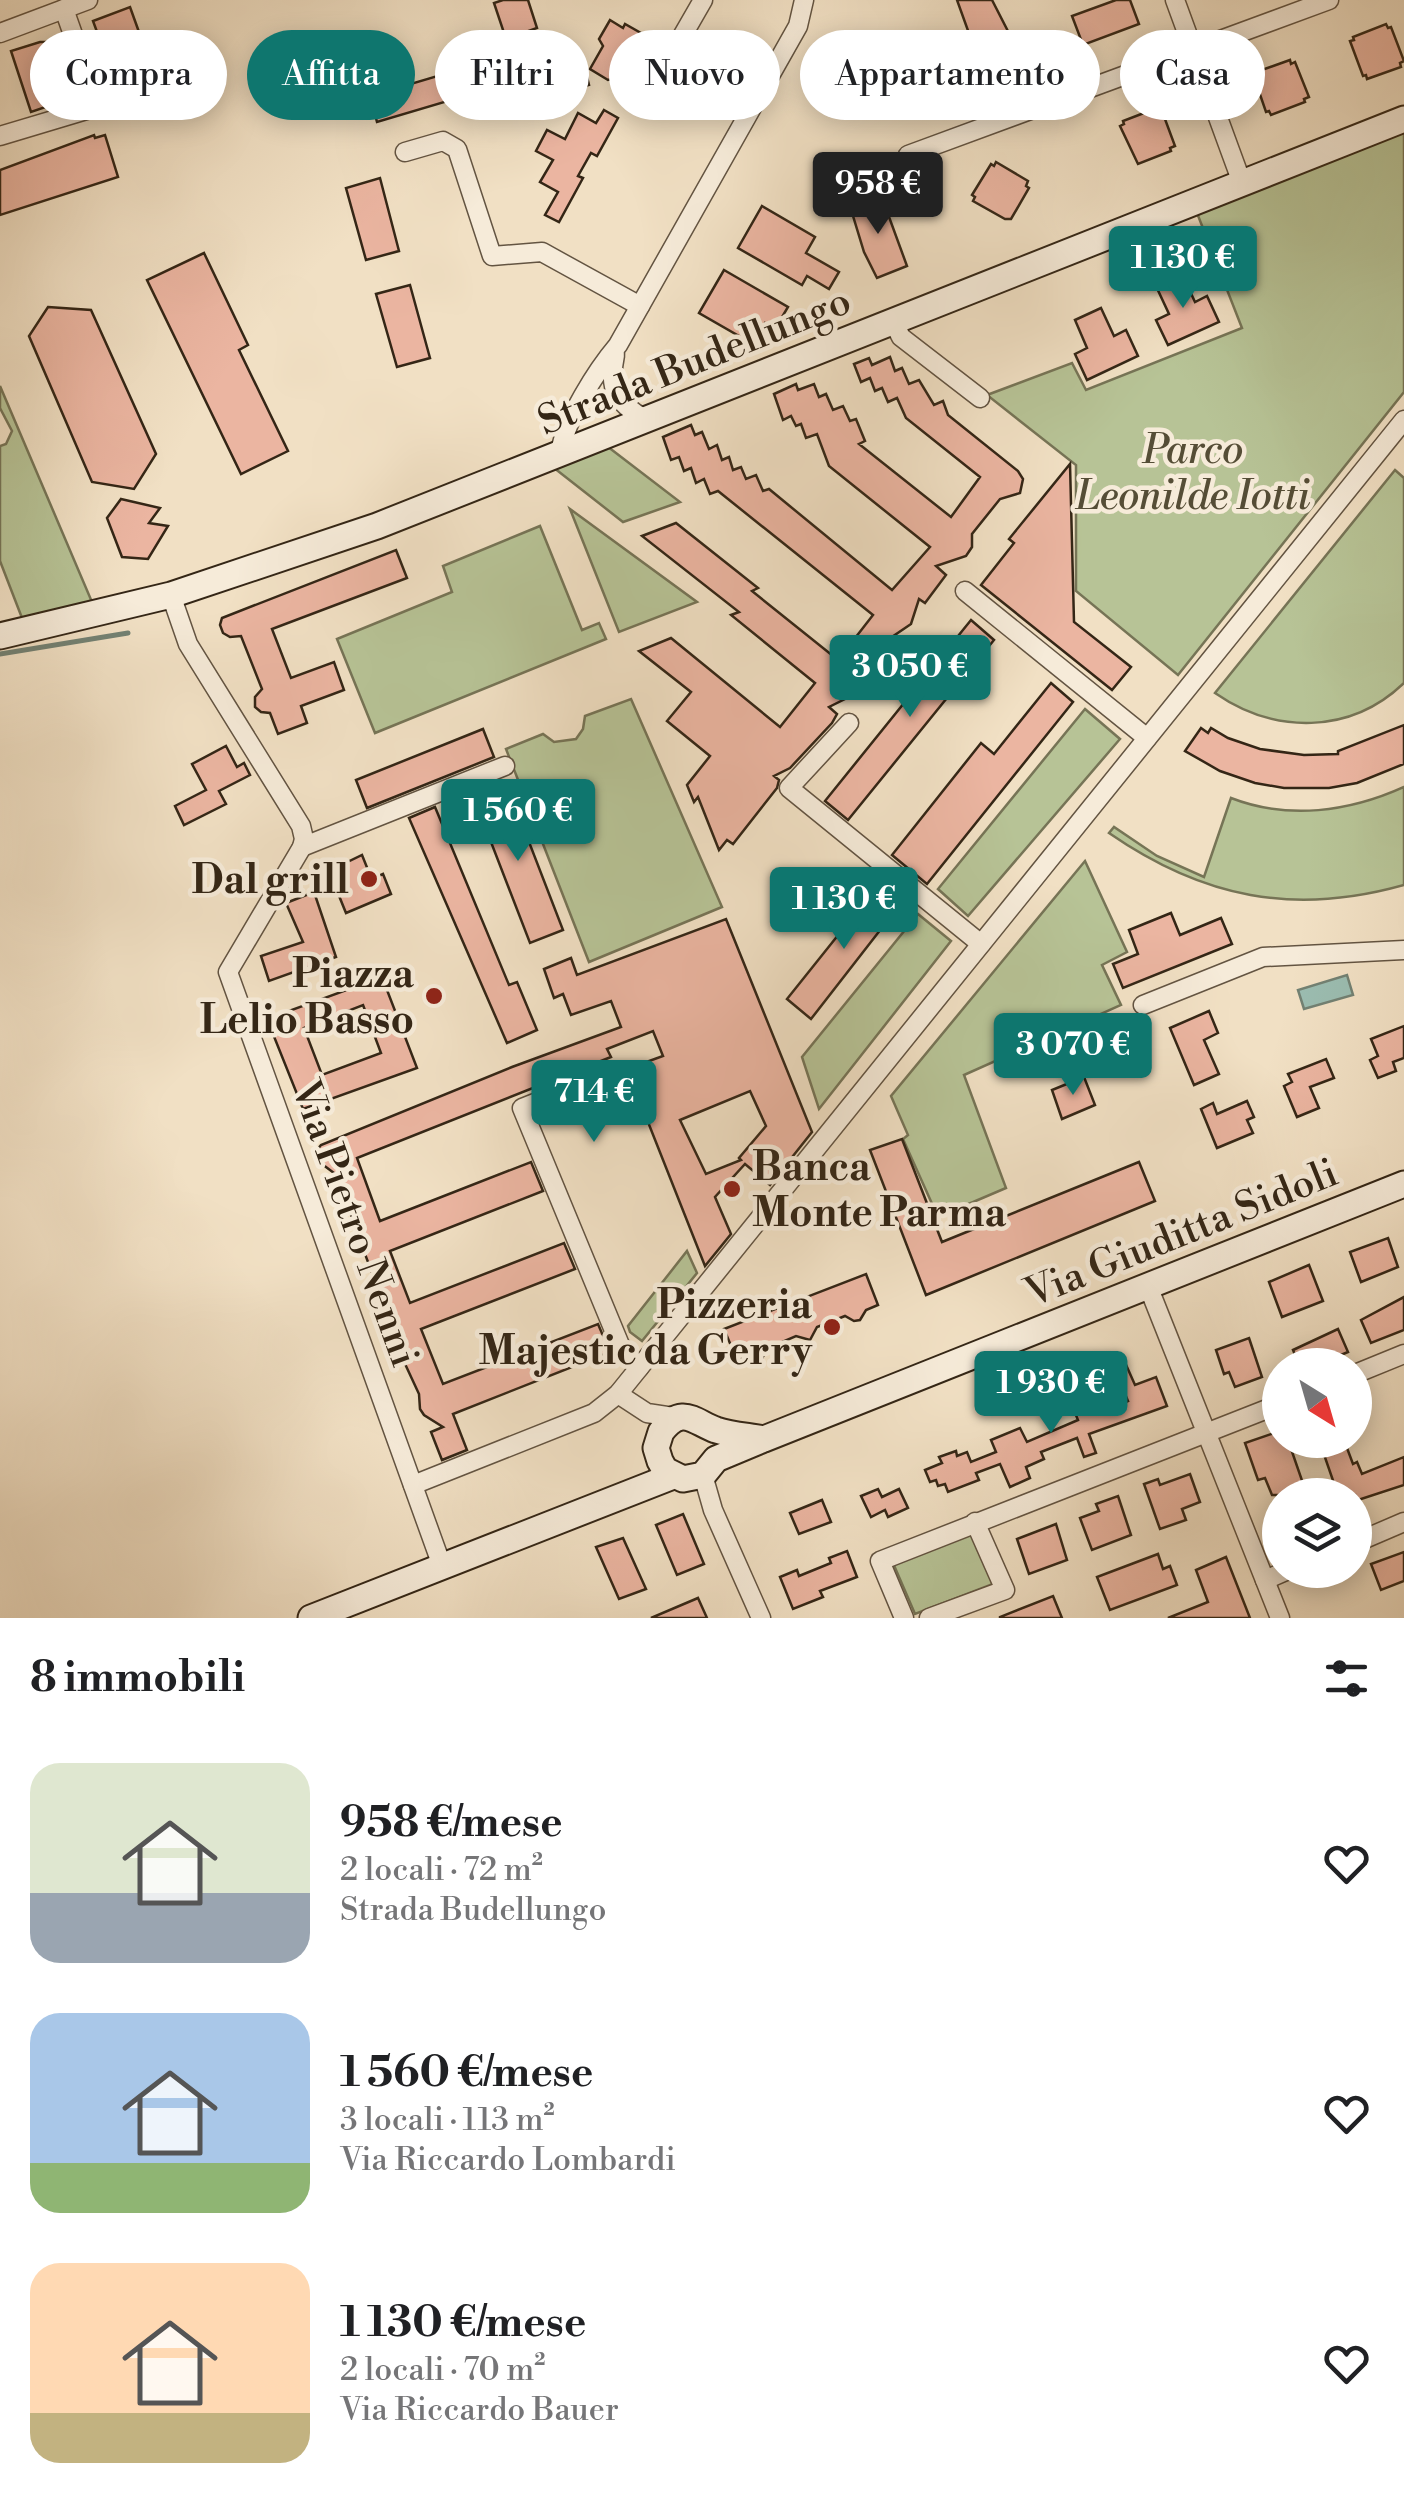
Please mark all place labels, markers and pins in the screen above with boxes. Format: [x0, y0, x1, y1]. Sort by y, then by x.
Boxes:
pin: 958 € [808, 152, 948, 237]
pin: 1 130 € [1091, 226, 1275, 311]
pin: 3 050 € [818, 635, 1002, 720]
pin: 1 560 € [426, 779, 610, 864]
place label: Dal grill [192, 856, 349, 906]
pin: 1 130 € [752, 867, 936, 952]
marker: Dal grill [358, 868, 380, 890]
place label: Piazza Lelio Basso [200, 950, 414, 1046]
marker: Piazza Lelio Basso [423, 985, 445, 1007]
pin: 3 070 € [981, 1013, 1165, 1098]
pin: 714 € [524, 1060, 664, 1145]
place label: Banca Monte Parma [752, 1143, 1006, 1239]
marker: Banca Monte Parma [721, 1178, 743, 1200]
place label: Pizzeria Majestic da Gerry [479, 1281, 813, 1377]
marker: Pizzeria Majestic da Gerry [821, 1316, 843, 1338]
pin: 1 930 € [959, 1351, 1143, 1436]

